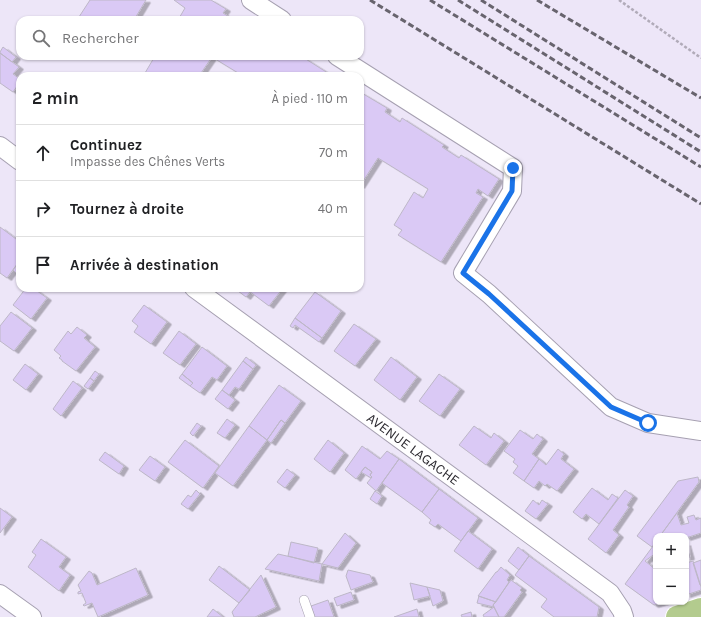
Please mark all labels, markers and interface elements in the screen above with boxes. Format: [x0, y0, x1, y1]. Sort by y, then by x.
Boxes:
search box [16, 16, 364, 60]
icon: search [30, 27, 52, 49]
text: Rechercher [62, 29, 139, 47]
text: 2 min [32, 88, 79, 108]
text: À pied · 110 m [272, 91, 348, 106]
text: Continuez [70, 136, 142, 154]
icon: ahead [32, 142, 54, 164]
text: 70 m [319, 145, 348, 160]
text: Impasse des Chênes Verts [70, 154, 225, 169]
route end [504, 159, 522, 177]
icon: right [32, 198, 54, 220]
text: Tournez à droite [70, 200, 184, 218]
text: 40 m [318, 201, 348, 216]
icon: arrive [32, 254, 54, 276]
text: Arrivée à destination [70, 256, 219, 274]
street label: AVENUE LAGACHE [363, 410, 463, 489]
route start [639, 414, 657, 432]
map controls [653, 533, 689, 605]
button: + [653, 533, 689, 569]
button: − [653, 569, 689, 605]

